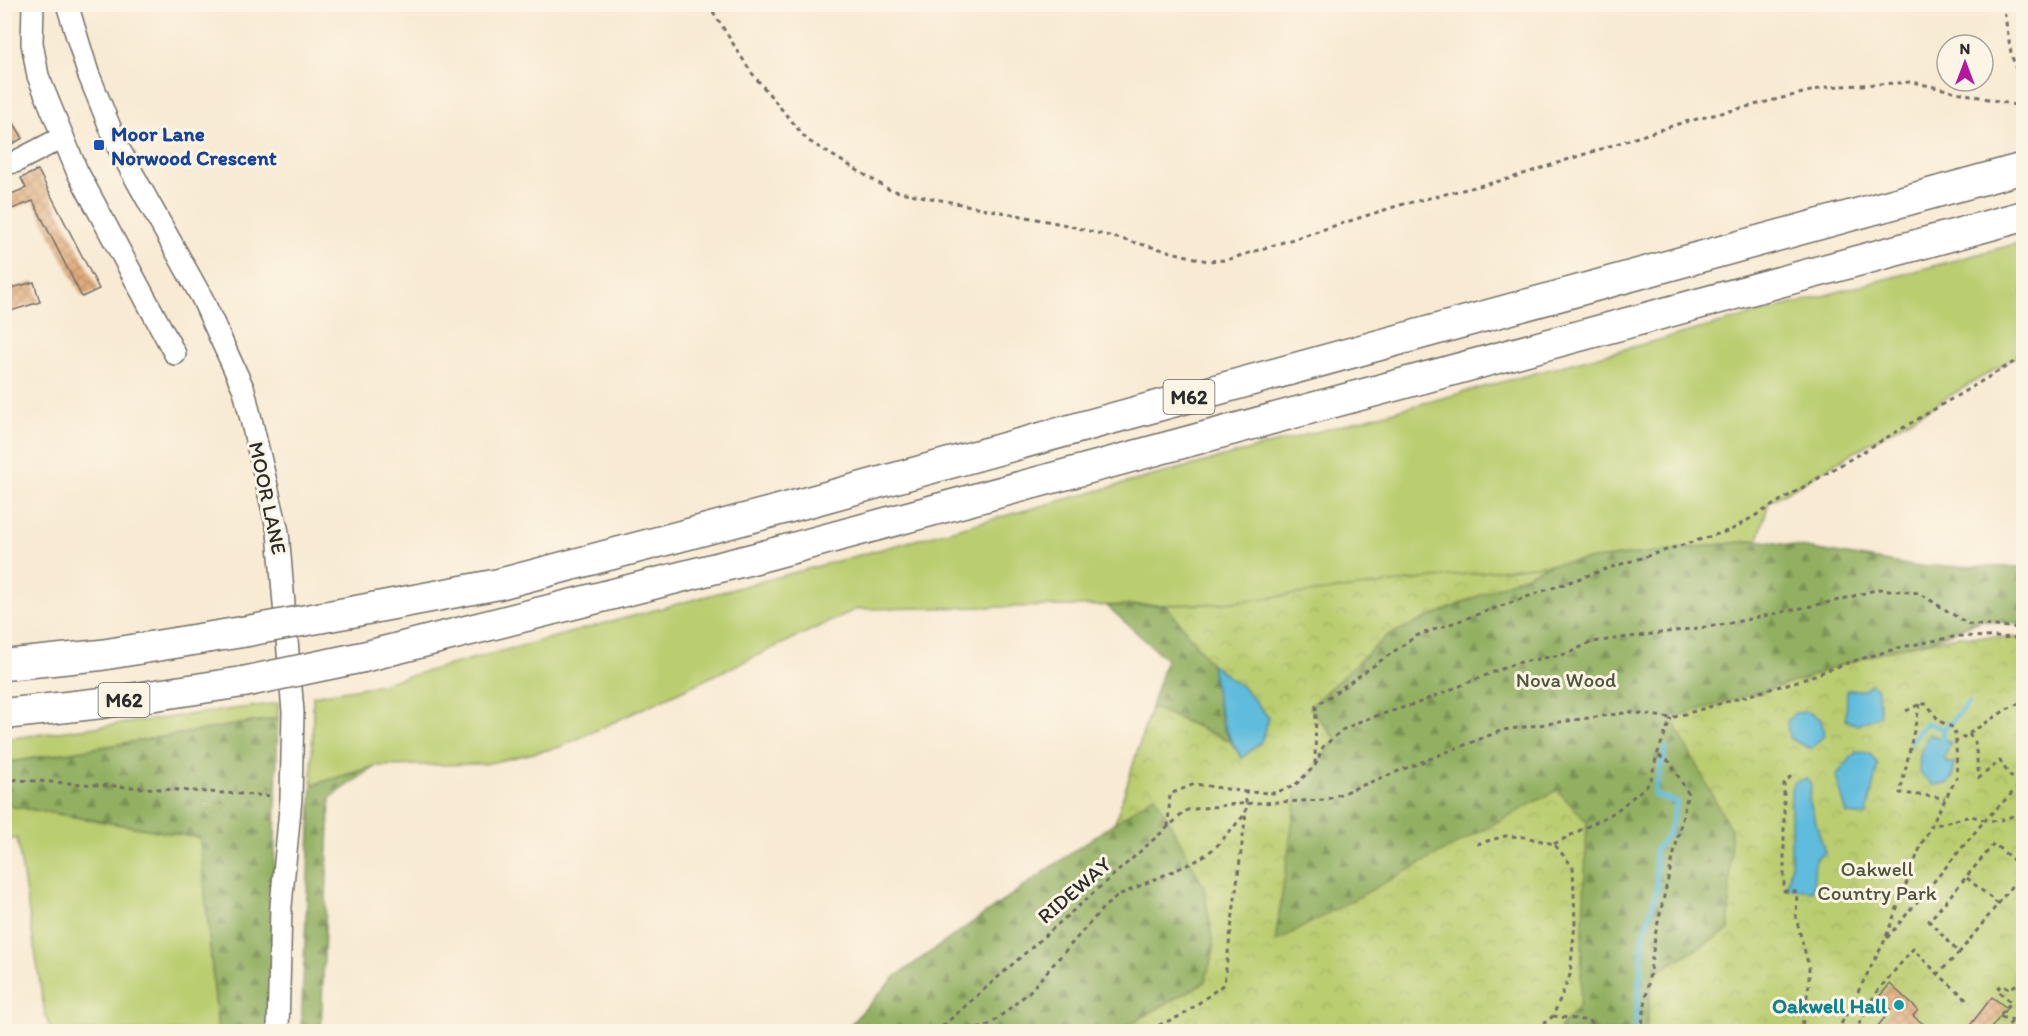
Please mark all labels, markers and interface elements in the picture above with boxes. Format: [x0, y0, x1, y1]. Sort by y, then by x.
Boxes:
north arrow [1935, 33, 1995, 93]
text: N [1960, 39, 1970, 58]
place label: Moor Lane Norwood Crescent [111, 121, 277, 170]
marker: Moor Lane Norwood Crescent [92, 138, 106, 152]
road number: M62 [1164, 380, 1214, 414]
street label: MOOR LANE [244, 439, 292, 557]
park label: Nova Wood [1516, 667, 1616, 692]
road number: M62 [98, 683, 150, 717]
street label: RIDEWAY [1032, 851, 1116, 929]
park label: Oakwell Country Park [1817, 856, 1937, 905]
place label: Oakwell Hall [1772, 993, 1888, 1018]
marker: Oakwell Hall [1892, 998, 1906, 1012]

